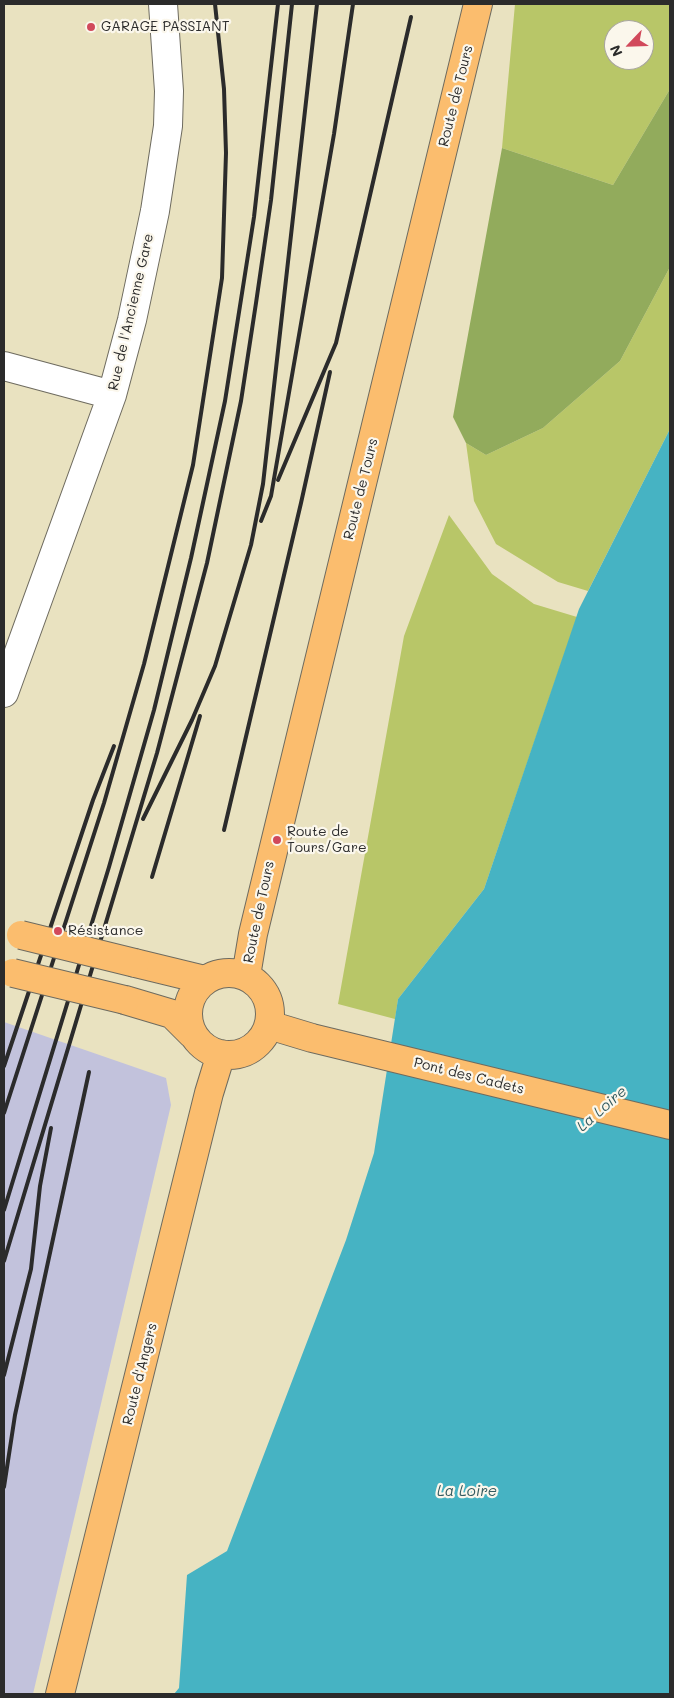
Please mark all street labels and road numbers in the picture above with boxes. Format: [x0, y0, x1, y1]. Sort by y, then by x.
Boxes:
street label: Route de Tours [435, 44, 477, 148]
street label: Rue de l'Ancienne Gare [105, 232, 157, 392]
street label: Route de Tours [340, 437, 382, 541]
street label: Route de Tours [240, 859, 278, 965]
street label: Pont des Cadets [412, 1054, 526, 1098]
street label: Route d'Angers [119, 1321, 161, 1427]

